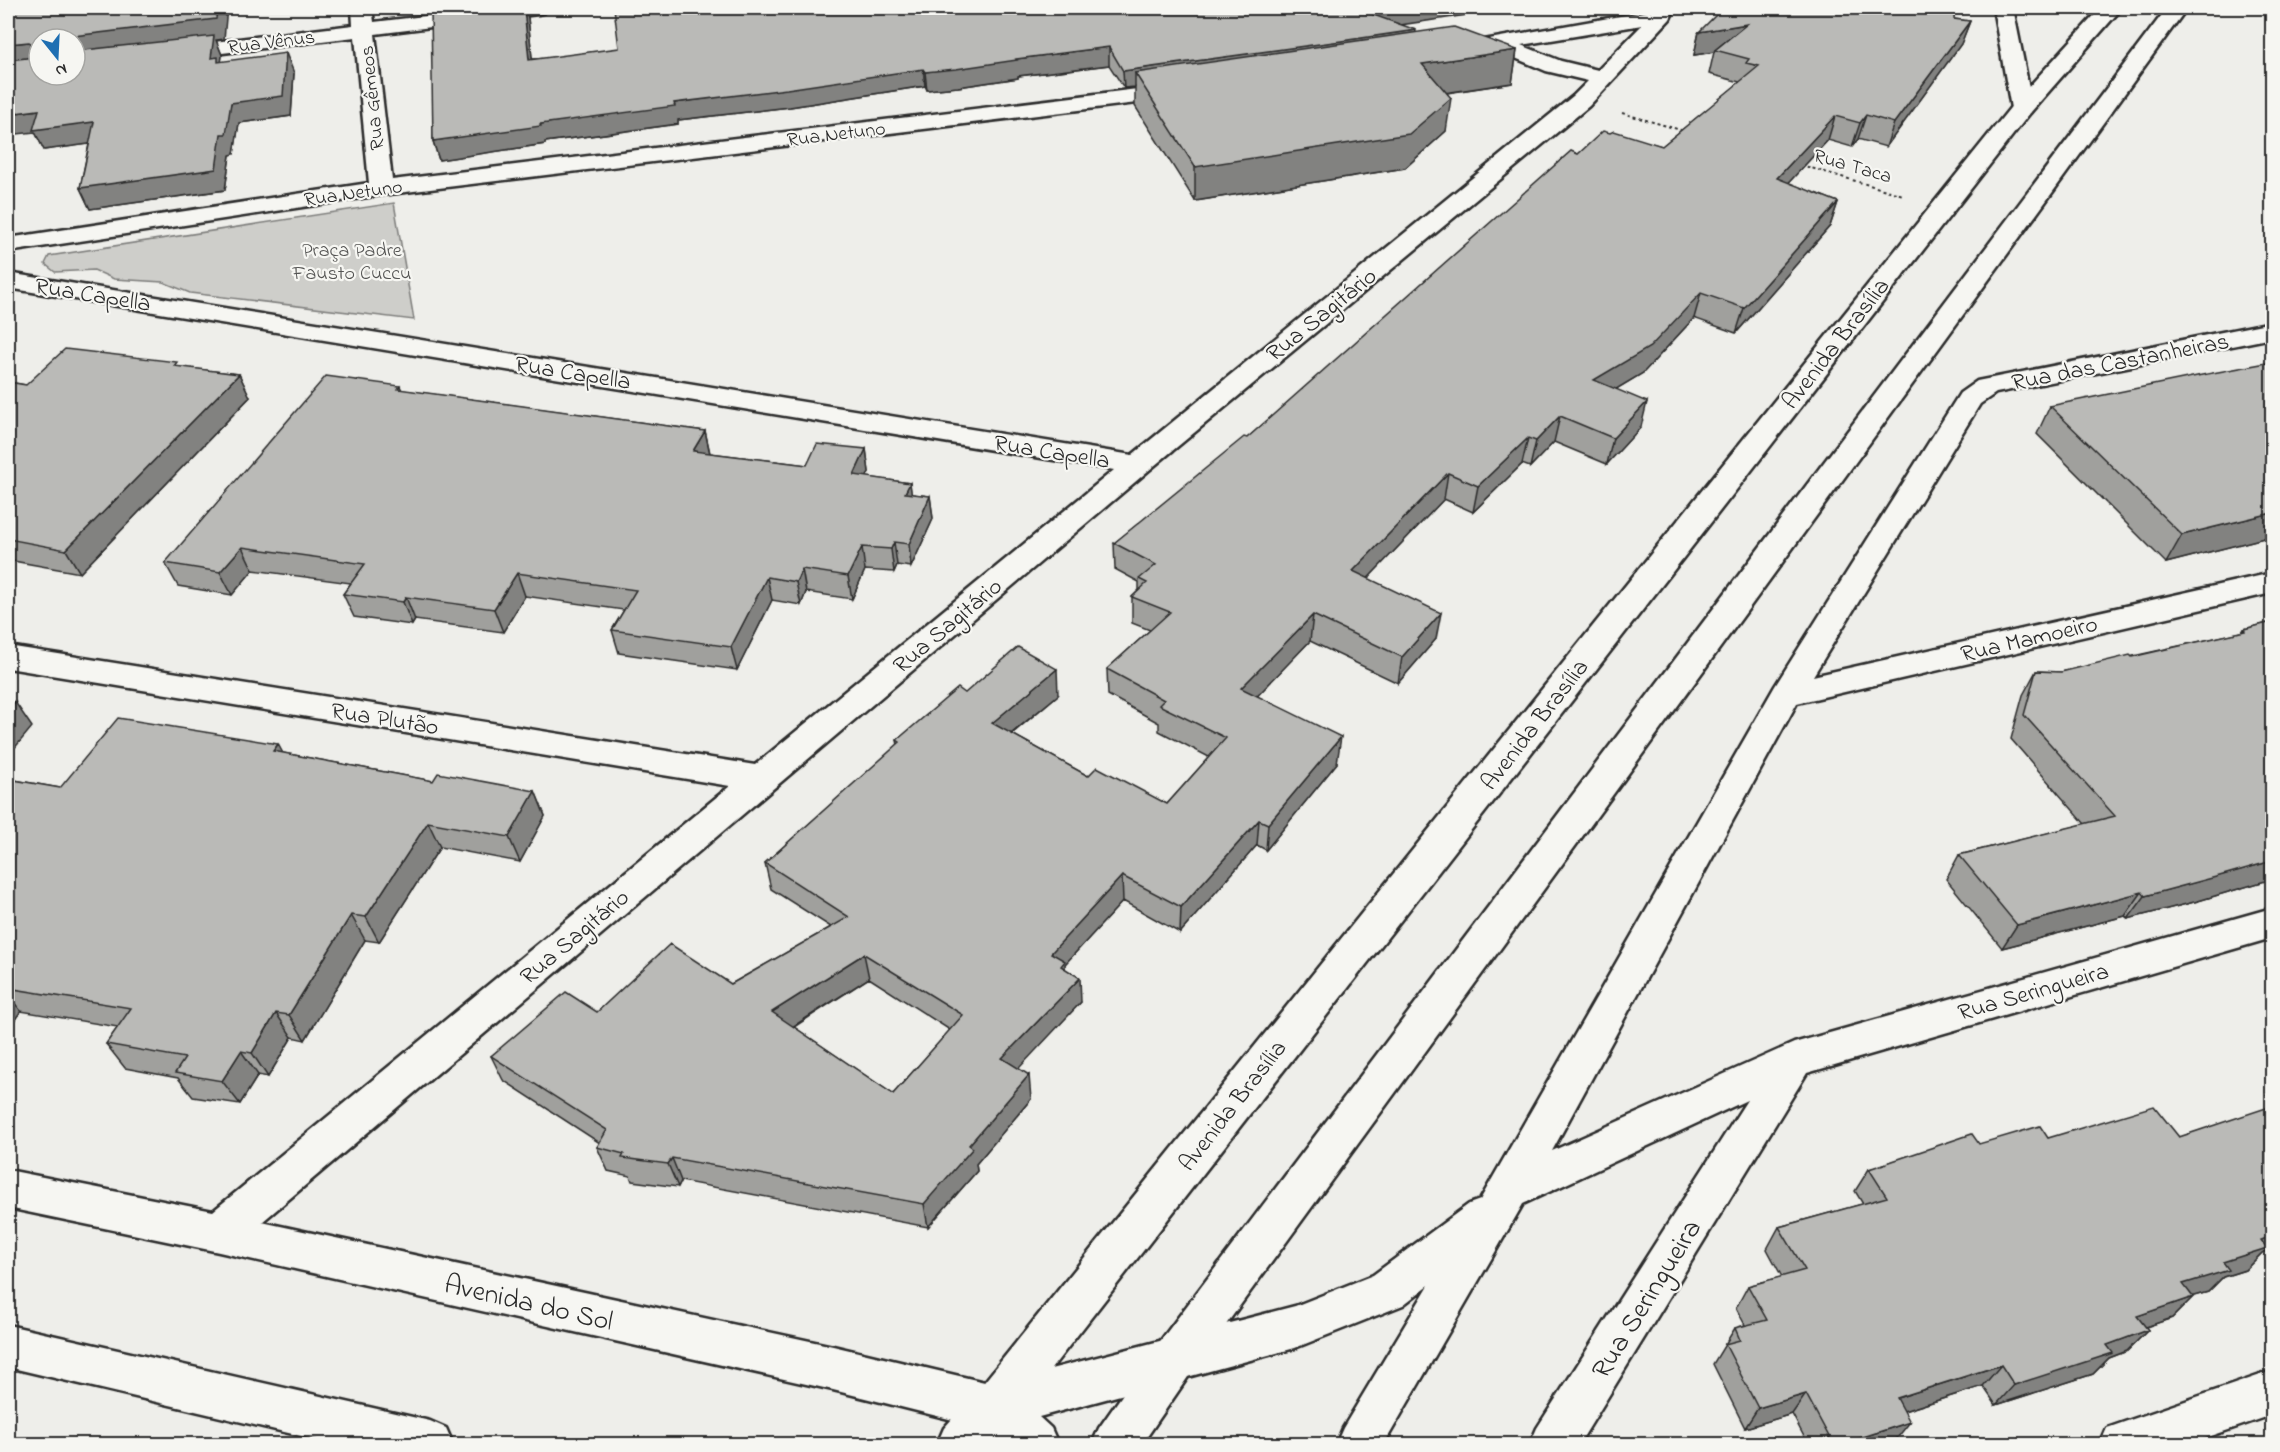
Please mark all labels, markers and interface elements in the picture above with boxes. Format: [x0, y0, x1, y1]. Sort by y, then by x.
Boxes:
street label: Rua Vênus [226, 24, 317, 63]
north arrow [27, 27, 87, 87]
street label: Rua Gêmeos [354, 44, 393, 151]
text: N [52, 56, 70, 83]
street label: Rua Netuno [785, 115, 887, 156]
street label: Rua Taca [1810, 142, 1895, 192]
street label: Rua Netuno [302, 173, 404, 216]
park label: Praça Padre Fausto Cuccu [292, 237, 411, 289]
street label: Rua Sagitário [1260, 260, 1386, 372]
street label: Rua Capella [32, 270, 153, 323]
street label: Avenida Brasília [1774, 271, 1900, 418]
street label: Rua das Castanheiras [2009, 325, 2232, 402]
street label: Rua Capella [512, 348, 633, 401]
street label: Rua Capella [991, 427, 1112, 480]
street label: Rua Sagitário [886, 570, 1011, 683]
street label: Rua Mamoeiro [1958, 608, 2101, 673]
street label: Avenida Brasília [1473, 652, 1599, 799]
street label: Rua Plutão [328, 695, 441, 746]
street label: Rua Sagitário [513, 881, 638, 994]
street label: Rua Seringueira [1954, 955, 2113, 1032]
street label: Avenida Brasília [1171, 1033, 1297, 1180]
street label: Rua Seringueira [1582, 1212, 1713, 1388]
street label: Avenida do Sol [440, 1265, 617, 1344]

